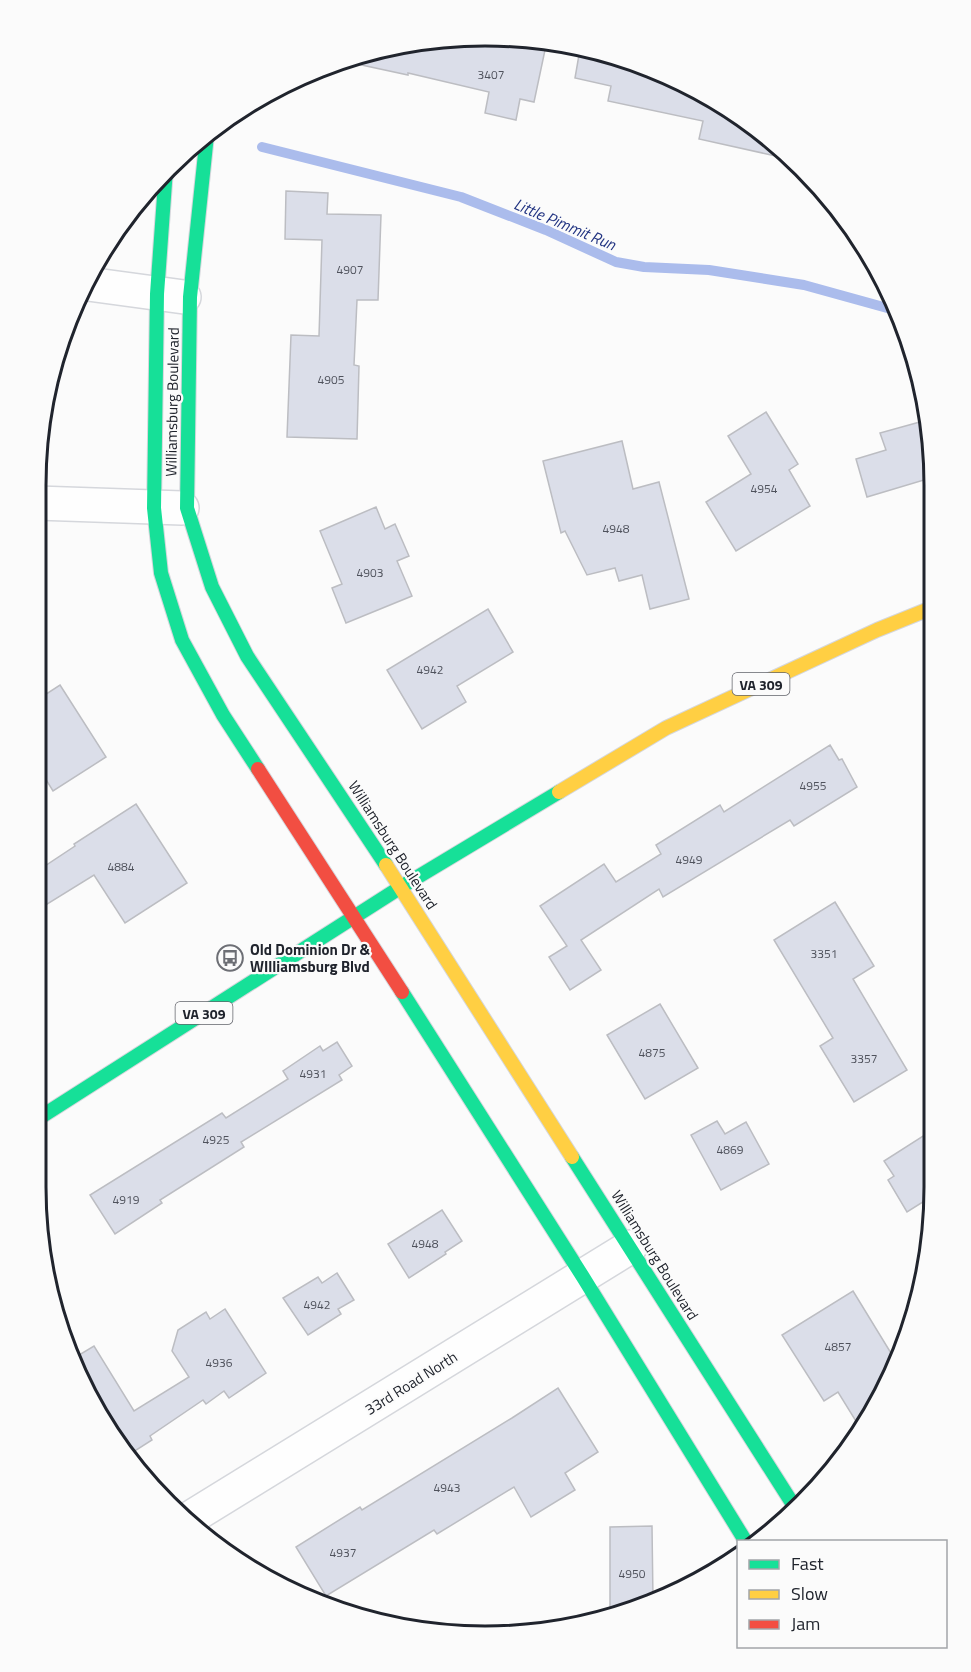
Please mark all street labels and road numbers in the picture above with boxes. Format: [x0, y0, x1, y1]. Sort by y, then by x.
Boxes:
street label: Williamsburg Boulevard [159, 327, 185, 477]
road number: VA 309 [732, 673, 789, 695]
street label: Williamsburg Boulevard [343, 776, 443, 914]
road number: VA 309 [176, 1002, 232, 1024]
street label: Williamsburg Boulevard [606, 1186, 704, 1324]
street label: 33rd Road North [360, 1345, 462, 1421]

